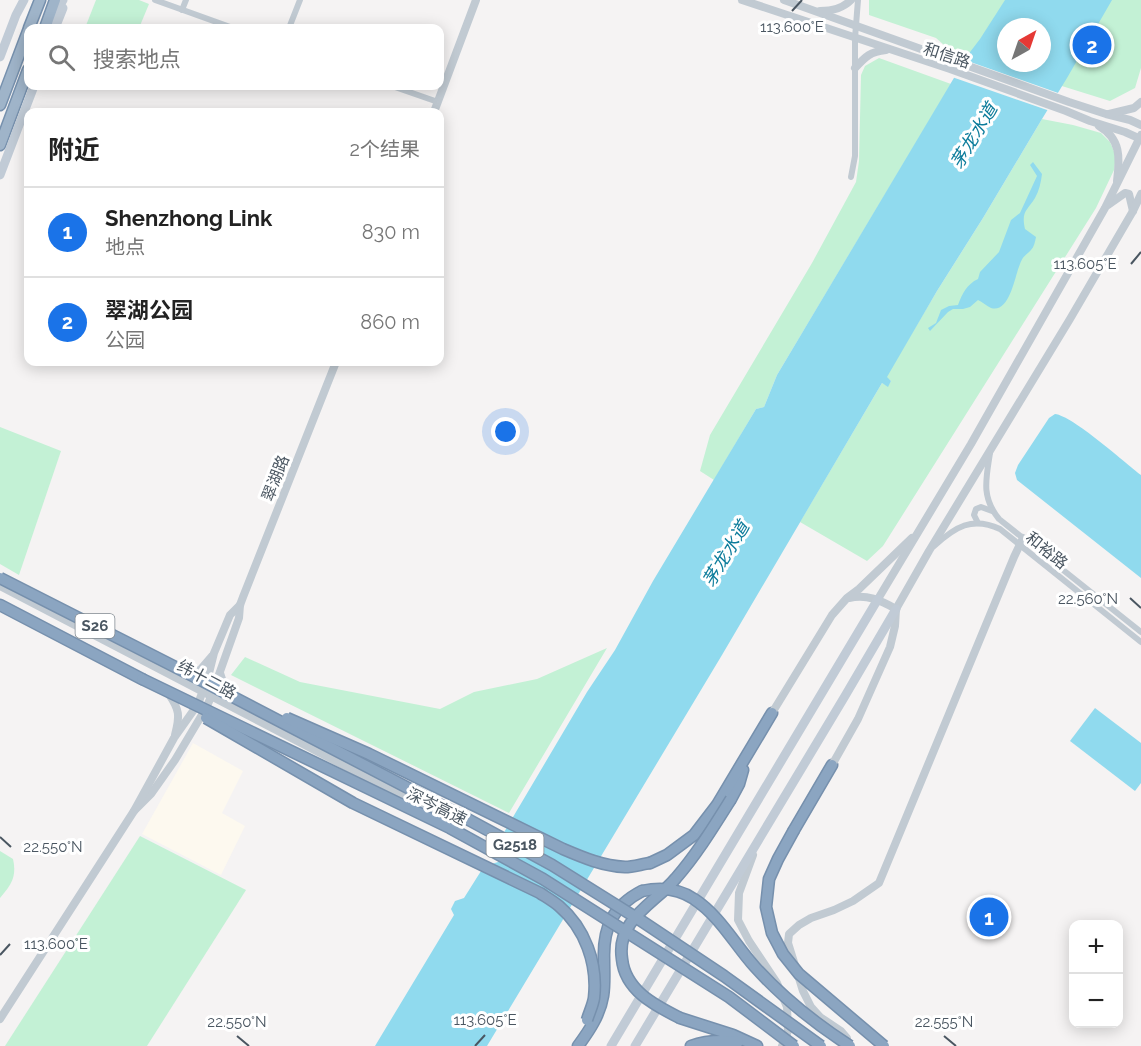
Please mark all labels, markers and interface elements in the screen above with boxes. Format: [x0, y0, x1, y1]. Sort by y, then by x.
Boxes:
text: 113.600°E [760, 18, 824, 36]
north arrow [997, 18, 1051, 72]
pin: 2 [1072, 22, 1112, 68]
search box [24, 24, 444, 90]
street label: 和信路 [921, 39, 973, 72]
icon: search [45, 41, 78, 74]
text: 搜索地点 [93, 46, 181, 72]
water label: 茅龙水道 [946, 97, 1003, 172]
text: 附近 [48, 135, 100, 165]
text: 2个结果 [350, 137, 420, 161]
text: Shenzhong Link [105, 205, 272, 231]
text: 1 [63, 220, 72, 244]
text: 830 m [362, 220, 420, 244]
text: 地点 [105, 235, 145, 259]
text: 113.605°E [1053, 255, 1117, 273]
text: 翠湖公园 [105, 297, 193, 323]
text: 2 [62, 310, 73, 334]
text: 860 m [360, 310, 420, 334]
text: 公园 [105, 328, 145, 352]
your location [491, 417, 520, 446]
street label: 翠湖路 [258, 452, 293, 504]
water label: 茅龙水道 [698, 515, 755, 590]
street label: 和裕路 [1022, 528, 1071, 573]
text: 22.560°N [1058, 590, 1118, 608]
road number: S26 [76, 614, 115, 638]
street label: 纬十二路 [174, 656, 239, 703]
street label: 深岑高速 [404, 784, 470, 829]
road number: G2518 [486, 833, 544, 857]
text: 22.550°N [23, 838, 83, 856]
pin: 1 [970, 894, 1008, 940]
map controls [1069, 920, 1123, 1028]
button: + [1069, 920, 1123, 974]
text: 113.600°E [24, 935, 88, 953]
button: − [1069, 974, 1123, 1028]
text: 113.605°E [453, 1011, 517, 1029]
text: 22.550°N [207, 1013, 267, 1031]
text: 22.555°N [915, 1013, 973, 1031]

